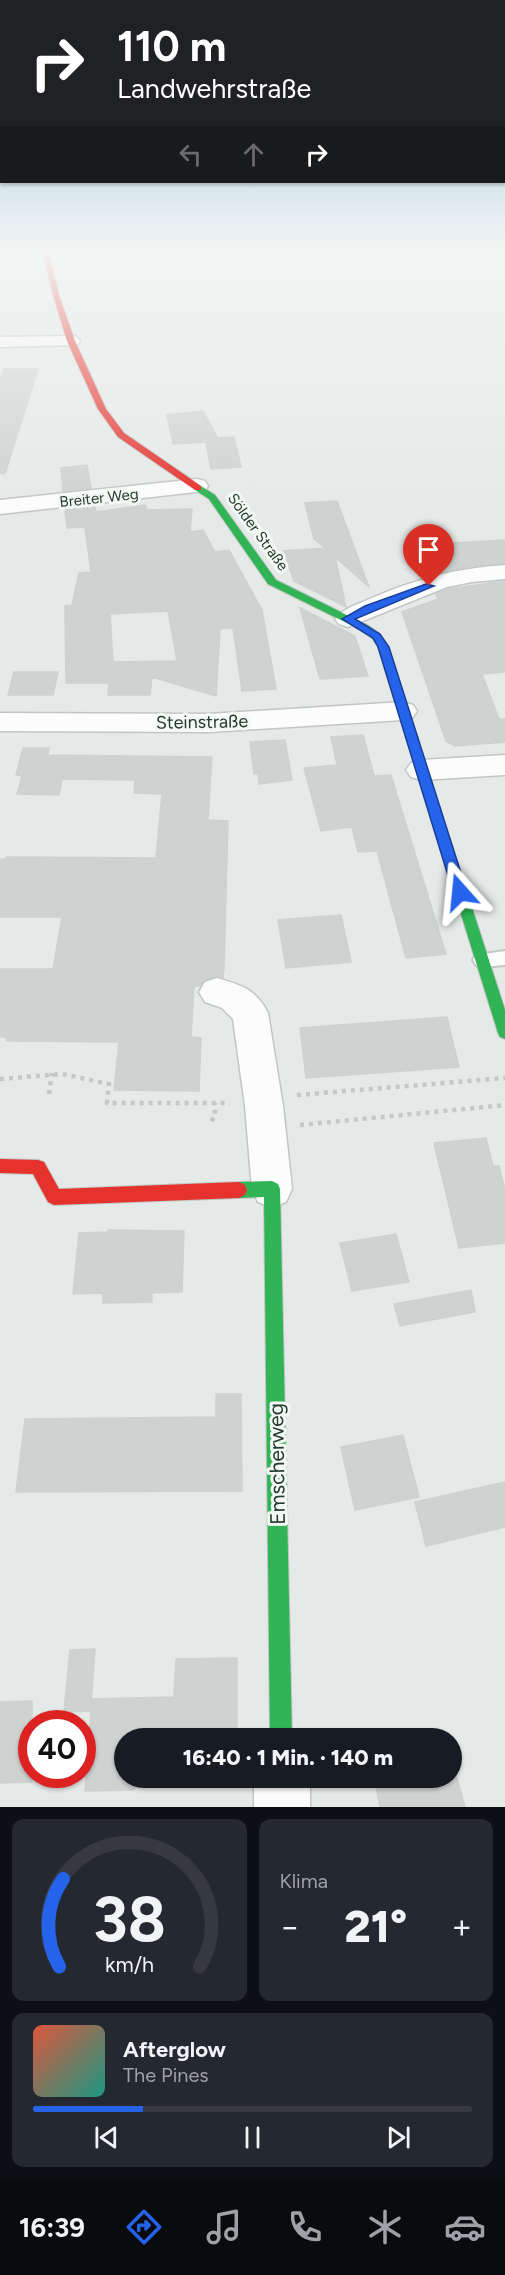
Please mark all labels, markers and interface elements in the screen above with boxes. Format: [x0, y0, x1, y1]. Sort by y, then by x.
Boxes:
text: 110 m [117, 21, 226, 72]
icon: right [18, 24, 96, 102]
text: Landwehrstraße [117, 72, 311, 105]
icon: left [174, 138, 207, 171]
icon: ahead [237, 138, 270, 171]
icon: right [300, 138, 333, 171]
street label: Breiter Weg [59, 485, 139, 511]
street label: Sölder Straße [224, 490, 292, 574]
pin [403, 524, 454, 586]
icon: arrive [412, 533, 445, 566]
street label: Steinstraße [156, 710, 249, 734]
position arrow [428, 860, 492, 924]
street label: Emscherweg [263, 1403, 290, 1525]
speed limit sign: 40 [18, 1710, 96, 1788]
text: 16:40 · 1 Min. · 140 m [183, 1744, 393, 1771]
text: Klima [280, 1869, 328, 1893]
text: 38 [93, 1882, 166, 1957]
text: 21° [344, 1899, 407, 1953]
text: − [280, 1907, 300, 1946]
text: + [451, 1907, 472, 1946]
text: km/h [105, 1952, 154, 1977]
text: Afterglow [123, 2036, 226, 2063]
text: The Pines [123, 2063, 209, 2087]
icon: previous [90, 2121, 123, 2154]
icon: pause [236, 2121, 269, 2154]
icon: next [382, 2121, 415, 2154]
icon: directions [123, 2206, 165, 2248]
icon: music [203, 2206, 245, 2248]
icon: phone [284, 2206, 326, 2248]
icon: climate [364, 2206, 406, 2248]
icon: car [444, 2206, 486, 2248]
text: 16:39 [19, 2211, 85, 2244]

